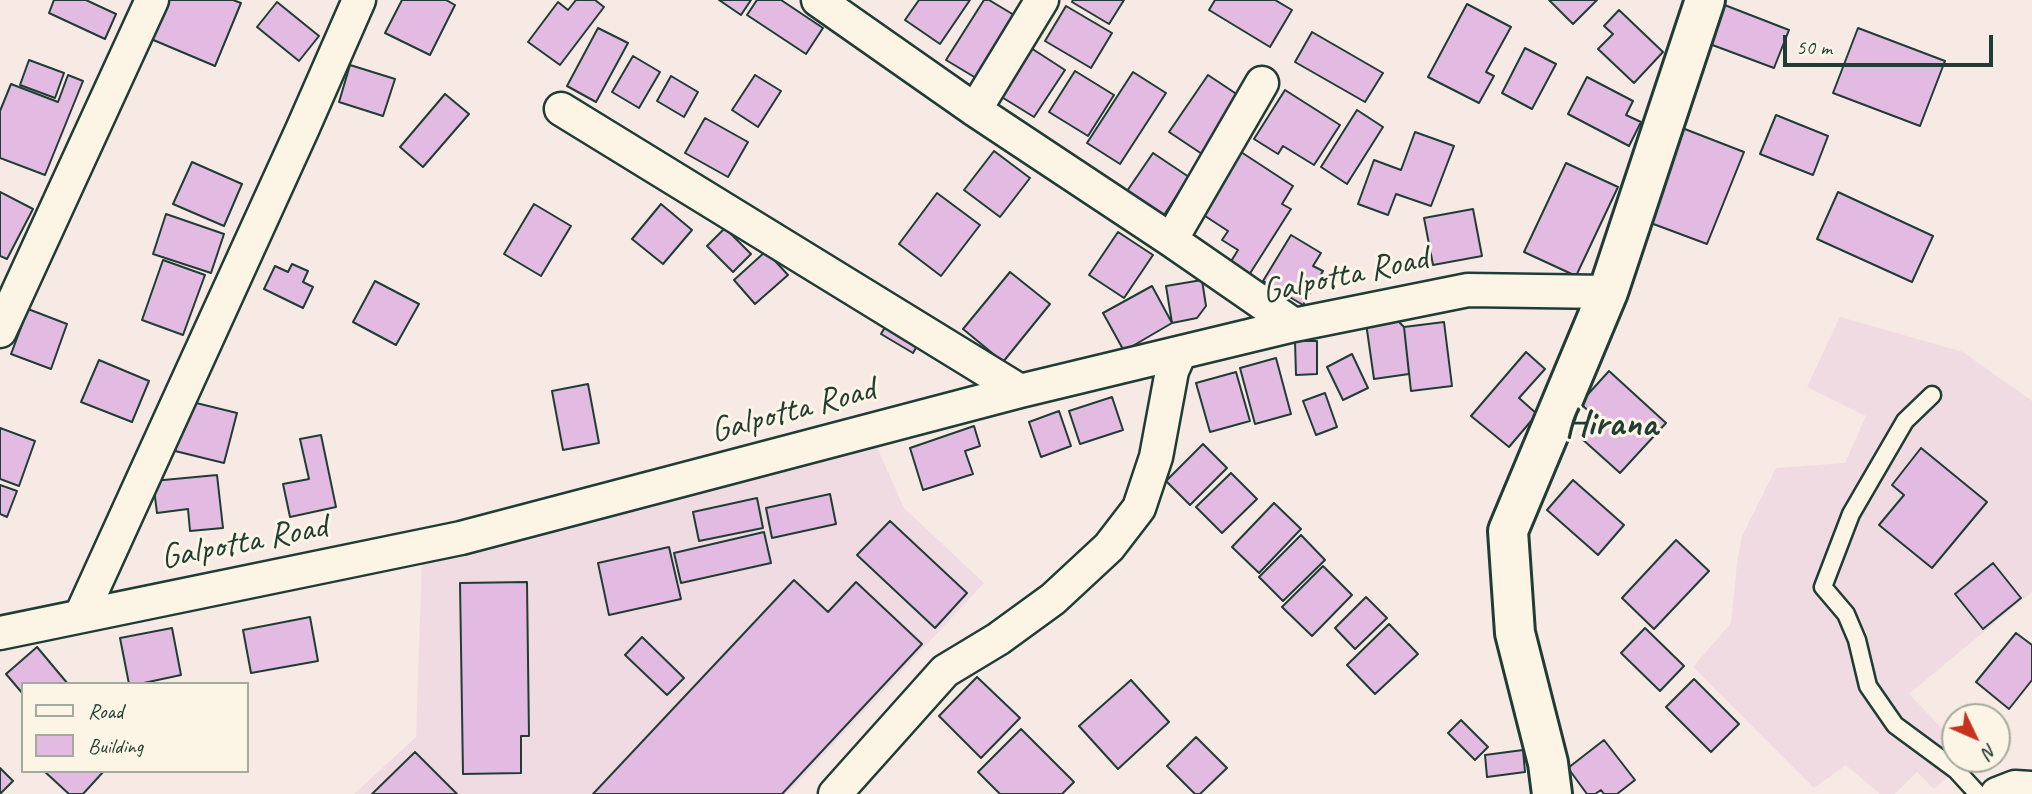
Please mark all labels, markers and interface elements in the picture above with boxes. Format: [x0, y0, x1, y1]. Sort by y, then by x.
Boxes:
scale bar [1787, 21, 1997, 65]
text: 50 m [1796, 34, 1832, 60]
street label: Galpotta Road [1258, 238, 1432, 314]
street label: Galpotta Road [706, 369, 880, 453]
district label: Hirana [1565, 402, 1657, 448]
street label: Galpotta Road [157, 506, 331, 580]
legend [21, 682, 248, 773]
text: Road [88, 698, 123, 724]
north arrow [1941, 703, 2011, 773]
text: Building [88, 733, 143, 759]
text: N [1977, 739, 2002, 764]

